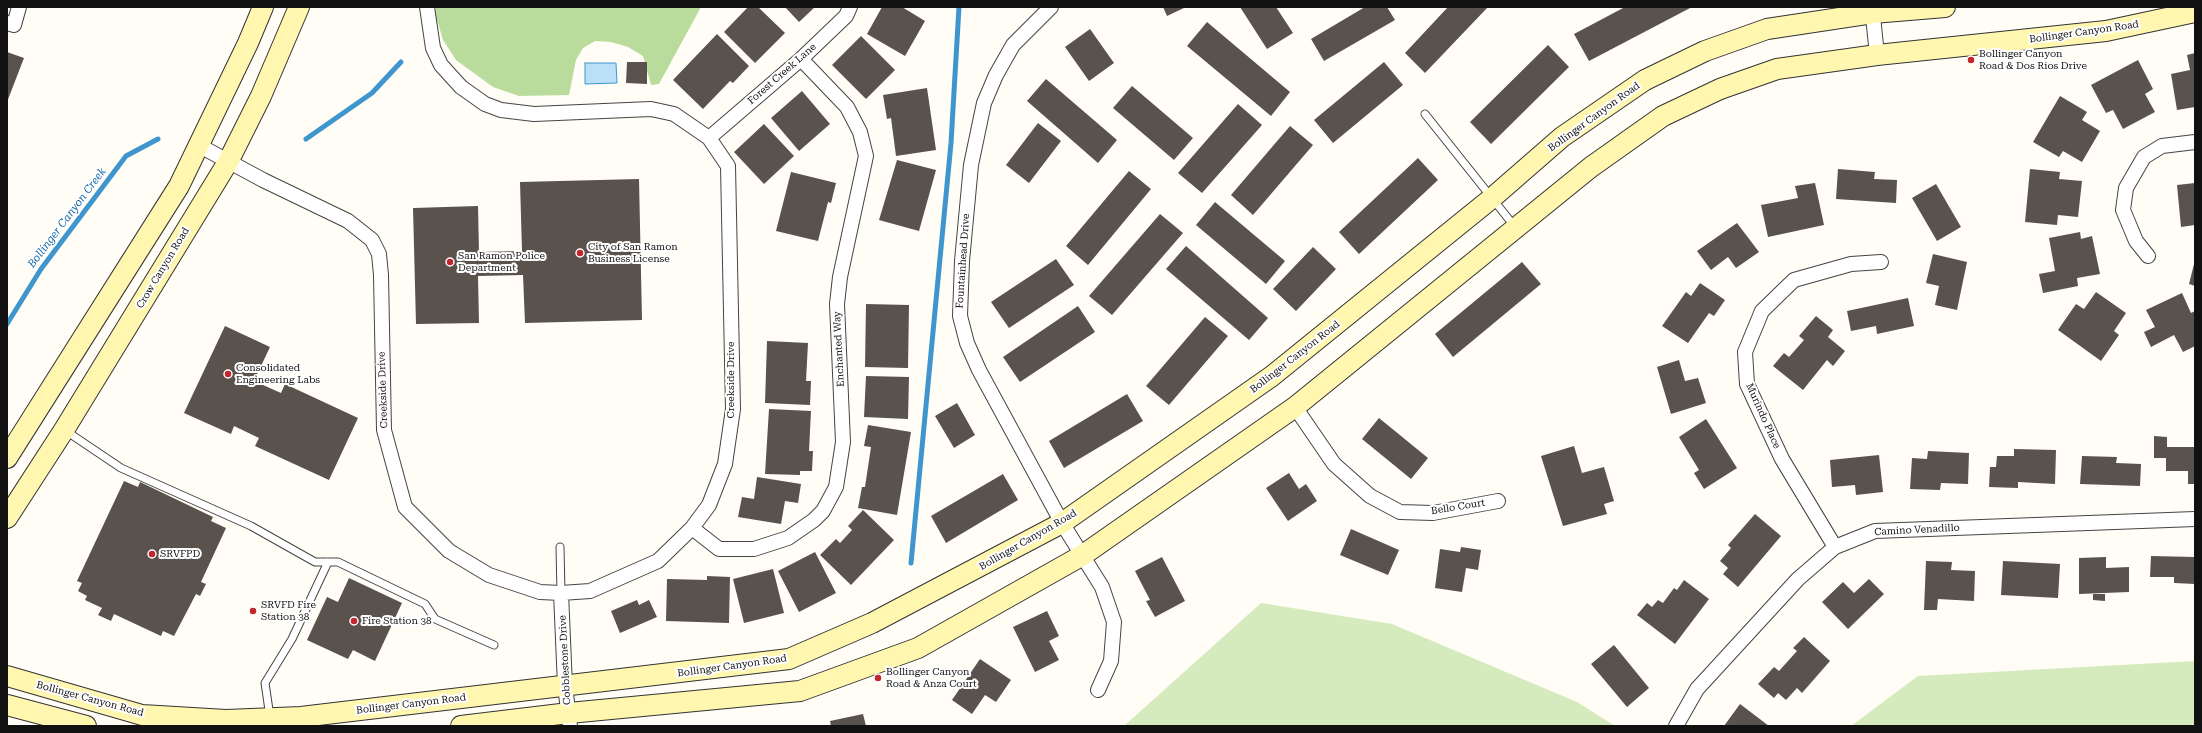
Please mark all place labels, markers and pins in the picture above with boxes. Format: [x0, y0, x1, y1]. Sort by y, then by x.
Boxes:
place label: Bollinger Canyon Road & Dos Rios Drive [1979, 48, 2087, 72]
marker: Bollinger Canyon Road & Dos Rios Drive [1966, 55, 1976, 65]
place label: City of San Ramon Business License [588, 241, 678, 264]
marker: City of San Ramon Business License [575, 248, 585, 258]
place label: San Ramon Police Department [458, 250, 545, 274]
marker: San Ramon Police Department [445, 257, 455, 267]
place label: Consolidated Engineering Labs [236, 362, 320, 386]
marker: Consolidated Engineering Labs [223, 369, 233, 379]
place label: SRVFPD [160, 548, 200, 560]
marker: SRVFPD [147, 549, 157, 559]
place label: SRVFD Fire Station 38 [261, 599, 316, 622]
marker: SRVFD Fire Station 38 [248, 606, 258, 616]
place label: Fire Station 38 [362, 615, 432, 627]
marker: Fire Station 38 [349, 616, 359, 626]
place label: Bollinger Canyon Road & Anza Court [886, 666, 977, 690]
marker: Bollinger Canyon Road & Anza Court [873, 673, 883, 683]

